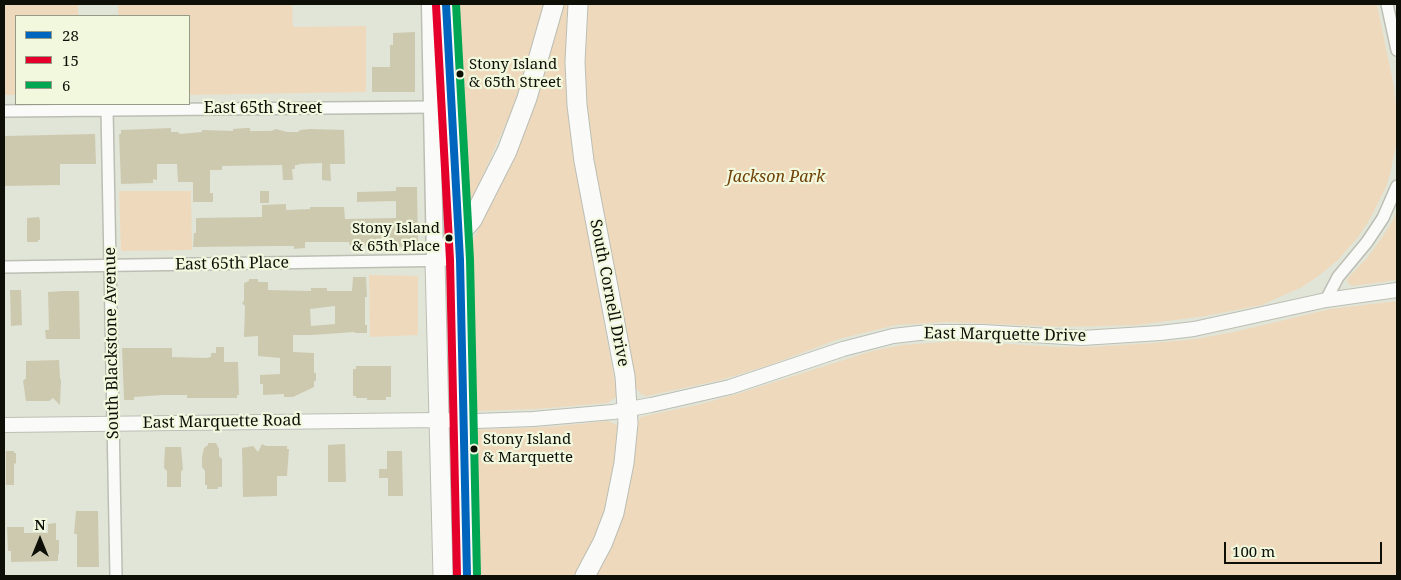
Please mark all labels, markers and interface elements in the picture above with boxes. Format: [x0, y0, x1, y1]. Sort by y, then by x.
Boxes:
legend [15, 15, 190, 105]
text: 28 [62, 25, 79, 45]
text: 15 [62, 50, 79, 70]
place label: Stony Island & 65th Street [469, 56, 561, 91]
marker: Stony Island & 65th Street [455, 69, 465, 79]
text: 6 [62, 75, 70, 95]
street label: East 65th Street [204, 98, 322, 118]
park label: Jackson Park [727, 167, 825, 187]
street label: South Cornell Drive [585, 218, 633, 368]
place label: Stony Island & 65th Place [352, 220, 440, 255]
marker: Stony Island & 65th Place [444, 233, 454, 243]
street label: South Blackstone Avenue [101, 247, 123, 439]
street label: East 65th Place [175, 253, 289, 275]
street label: East Marquette Drive [924, 324, 1086, 346]
street label: East Marquette Road [143, 411, 301, 433]
place label: Stony Island & Marquette [483, 431, 573, 466]
marker: Stony Island & Marquette [469, 444, 479, 454]
north arrow [15, 515, 65, 565]
text: N [34, 515, 46, 534]
scale bar [1226, 532, 1384, 564]
text: 100 m [1232, 541, 1275, 561]

